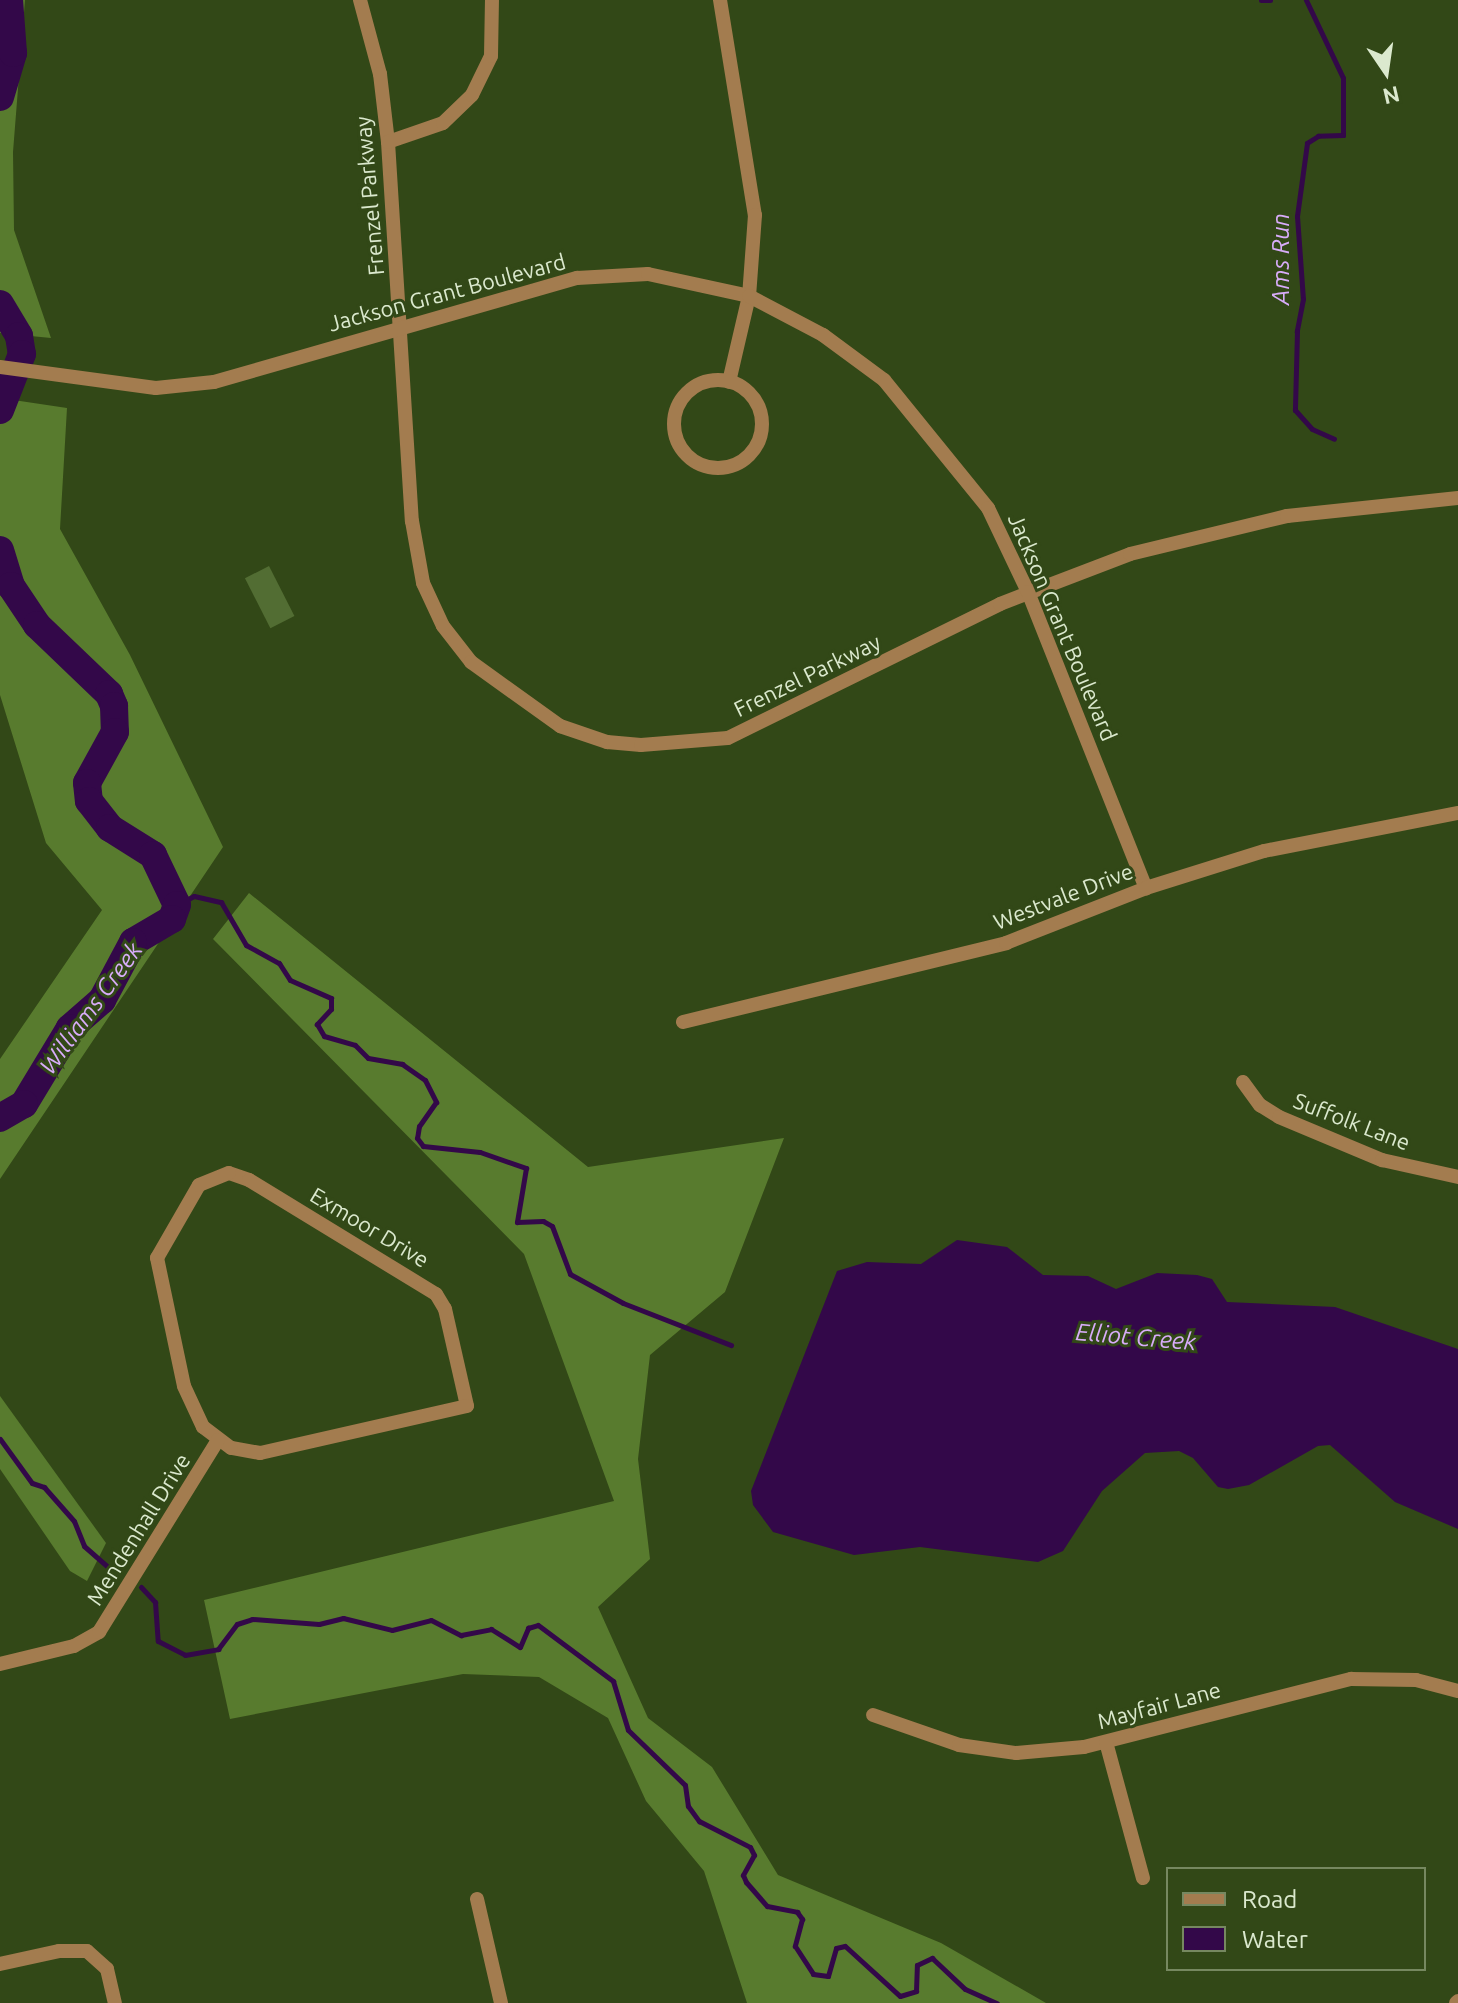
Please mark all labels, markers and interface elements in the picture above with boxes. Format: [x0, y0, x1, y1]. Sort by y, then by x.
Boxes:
north arrow [1346, 32, 1426, 112]
text: N [1381, 82, 1402, 110]
street label: Frenzel Parkway [349, 115, 389, 277]
water label: Ams Run [1267, 213, 1295, 305]
street label: Jackson Grant Boulevard [326, 248, 568, 336]
street label: Jackson Grant Boulevard [1003, 509, 1123, 745]
street label: Frenzel Parkway [729, 628, 885, 722]
street label: Westvale Drive [989, 857, 1137, 935]
water label: Williams Creek [33, 936, 149, 1080]
street label: Suffolk Lane [1290, 1087, 1414, 1155]
street label: Exmoor Drive [306, 1181, 434, 1273]
water label: Elliot Creek [1074, 1317, 1198, 1357]
street label: Mendenhall Drive [81, 1448, 195, 1610]
street label: Mayfair Lane [1094, 1676, 1224, 1734]
legend [1166, 1867, 1426, 1971]
text: Road [1242, 1886, 1297, 1913]
text: Water [1242, 1926, 1308, 1953]

